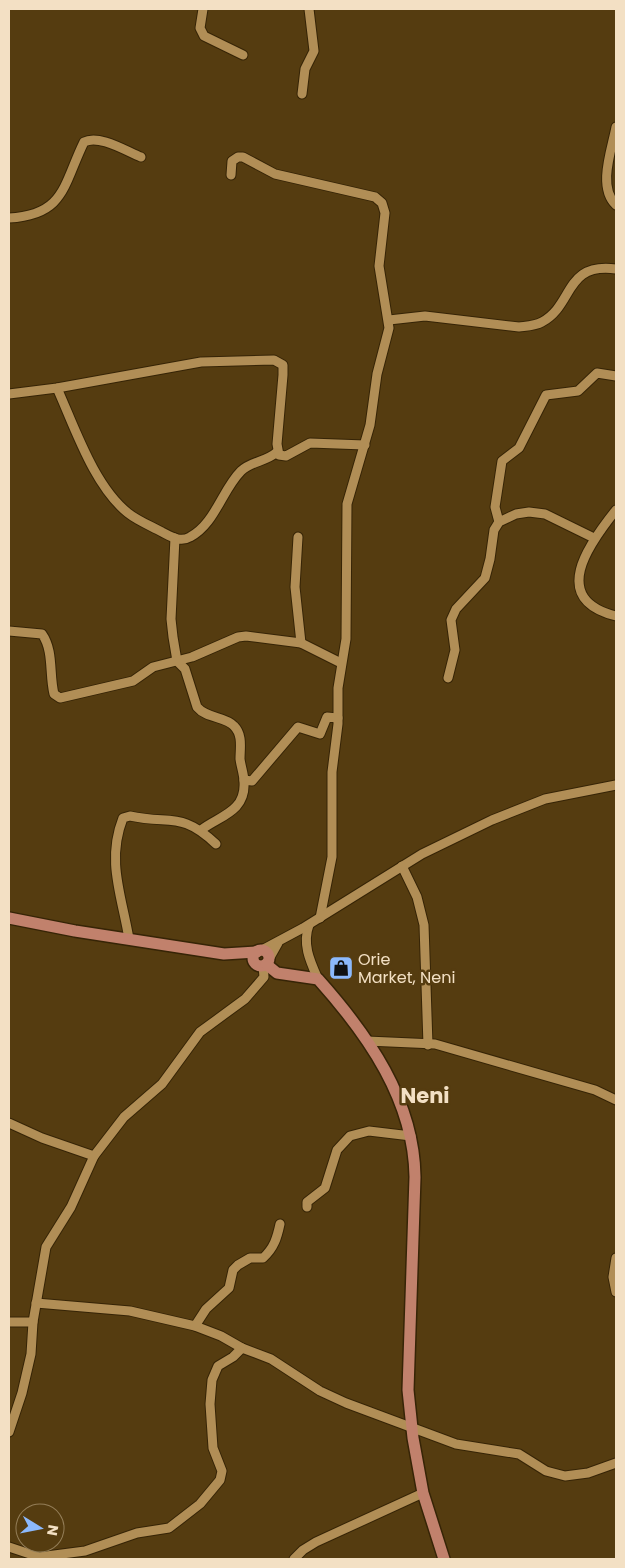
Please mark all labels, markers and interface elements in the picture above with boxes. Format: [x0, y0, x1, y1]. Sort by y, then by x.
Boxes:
place label: Orie Market, Neni [358, 948, 455, 989]
shop icon: Orie Market, Neni [328, 955, 354, 981]
district label: Neni [400, 1081, 450, 1110]
north arrow [15, 1503, 65, 1553]
text: N [42, 1523, 64, 1537]

